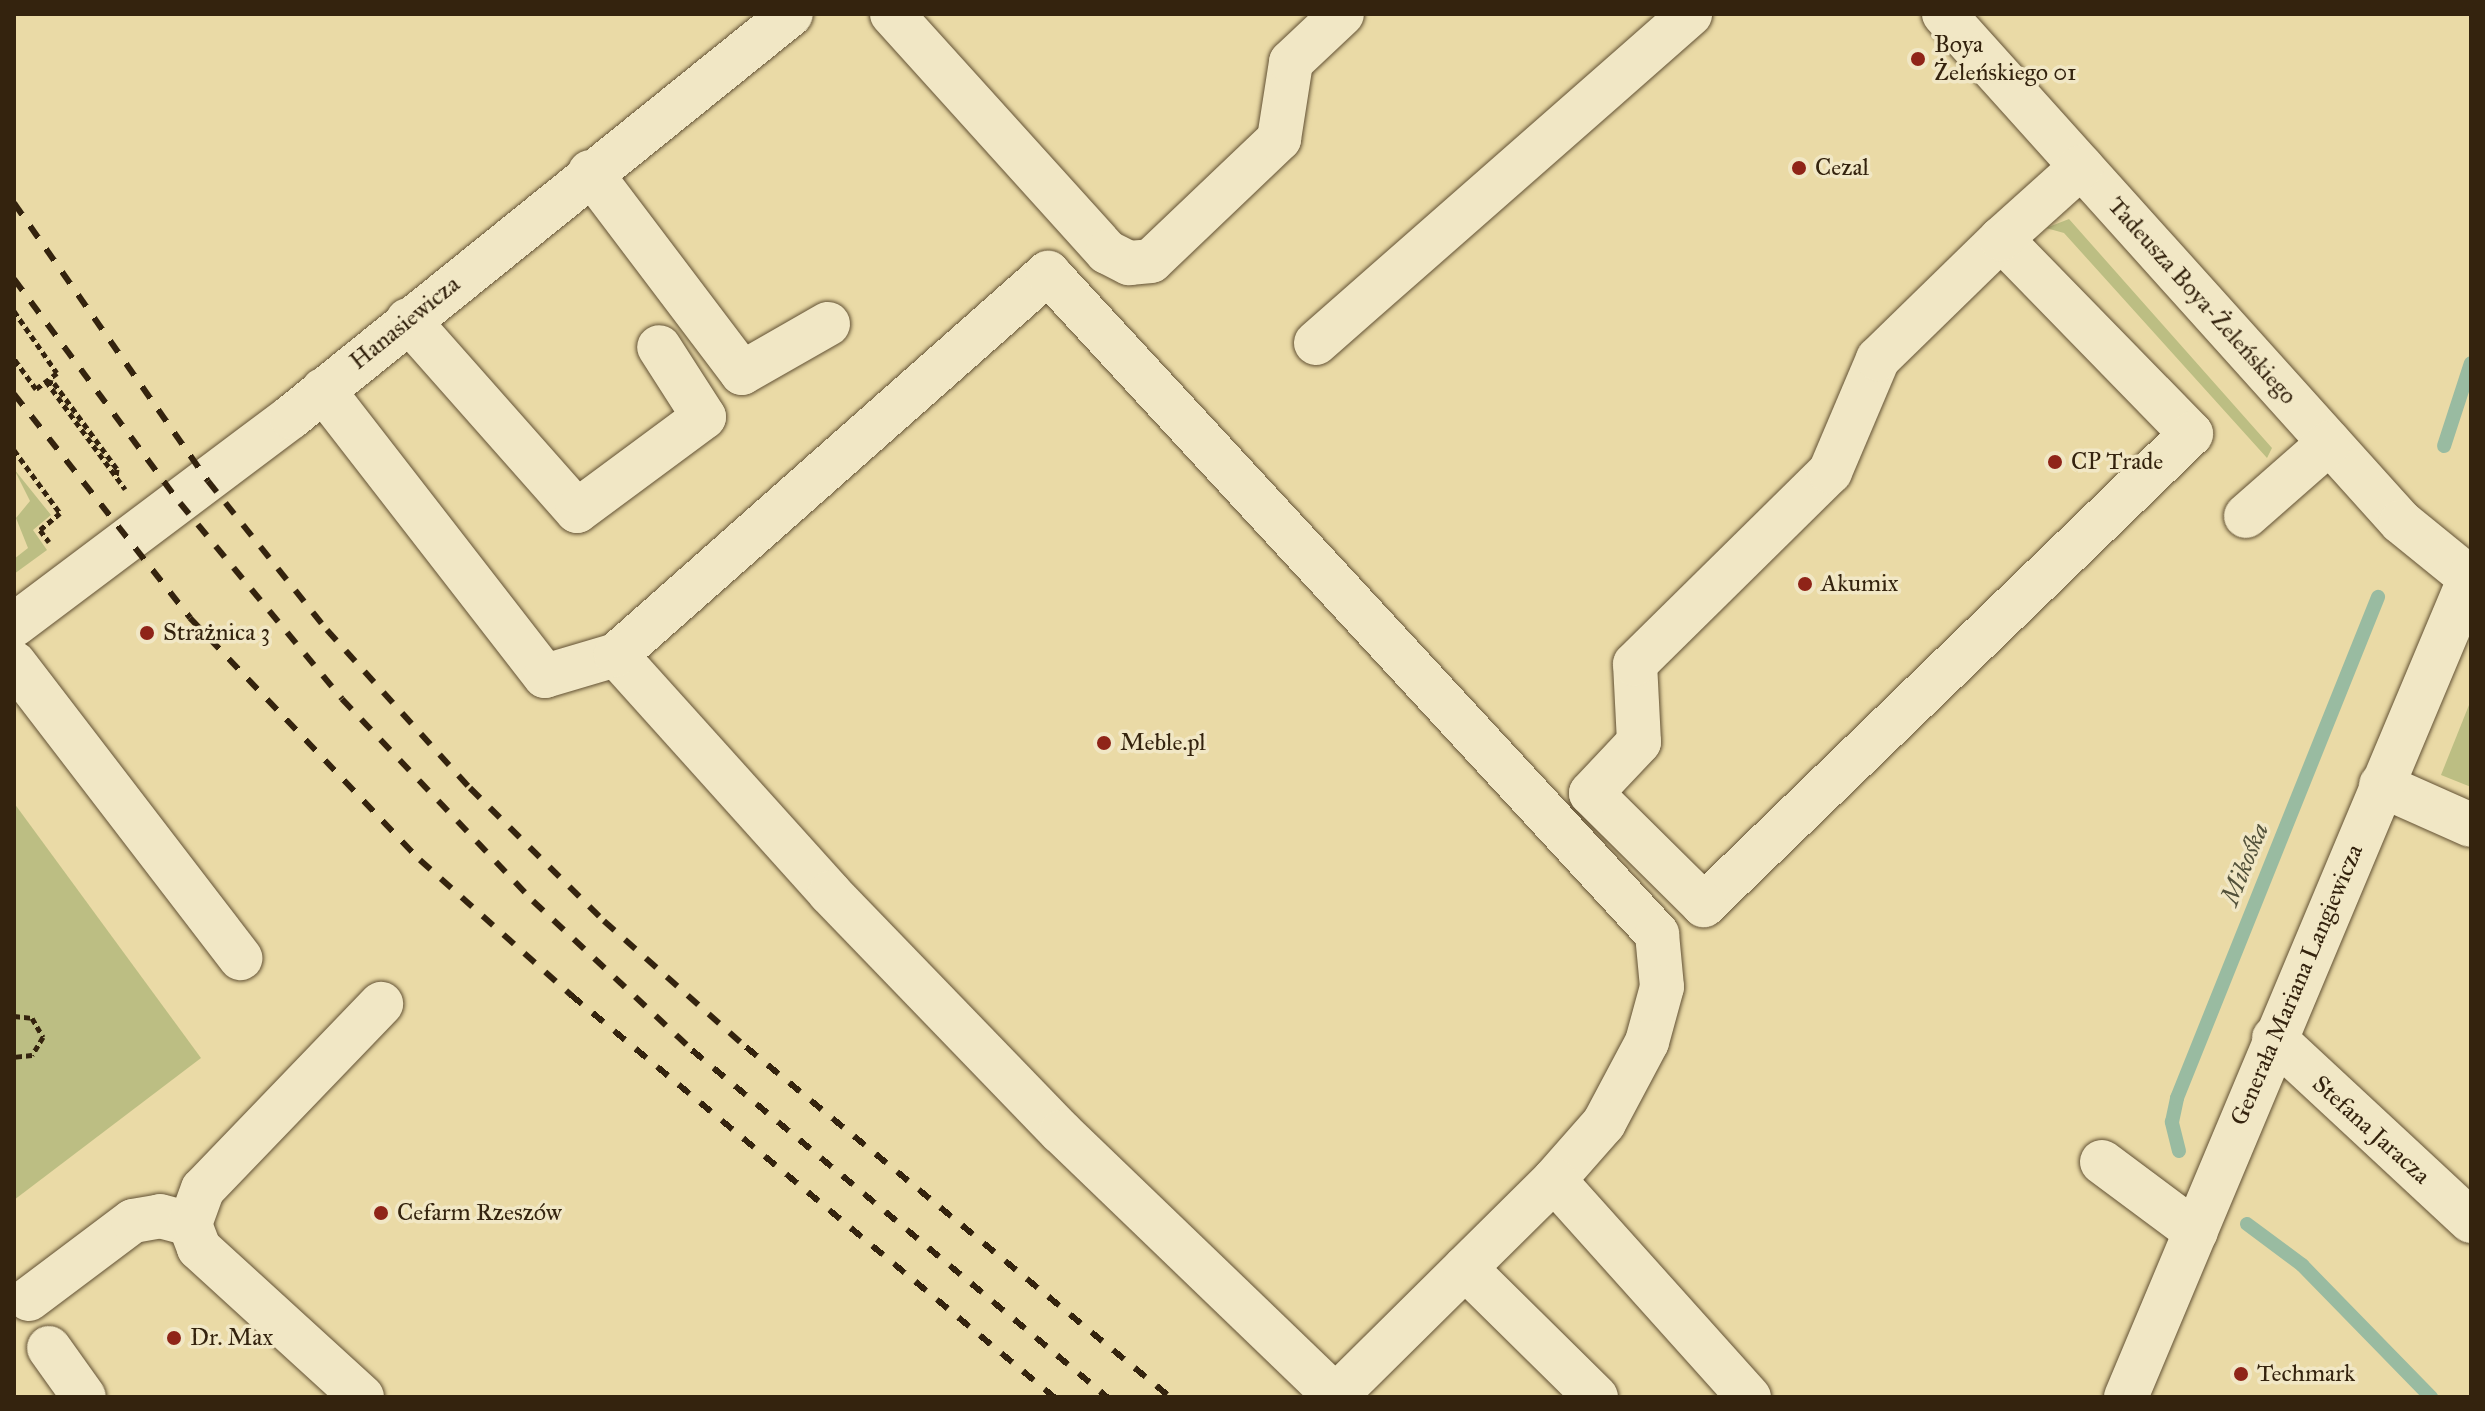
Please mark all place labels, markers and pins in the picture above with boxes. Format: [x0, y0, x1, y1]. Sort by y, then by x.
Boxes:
place label: Boya Żeleńskiego 01 [1934, 31, 2077, 87]
marker: Boya Żeleńskiego 01 [1909, 50, 1927, 68]
place label: Cezal [1815, 154, 1869, 182]
marker: Cezal [1790, 159, 1808, 177]
place label: CP Trade [2071, 448, 2163, 476]
marker: CP Trade [2046, 453, 2064, 471]
place label: Akumix [1821, 570, 1899, 598]
marker: Akumix [1796, 575, 1814, 593]
place label: Strażnica 3 [163, 619, 270, 647]
marker: Strażnica 3 [138, 624, 156, 642]
place label: Meble.pl [1120, 729, 1206, 757]
marker: Meble.pl [1095, 734, 1113, 752]
place label: Cefarm Rzeszów [397, 1199, 562, 1227]
marker: Cefarm Rzeszów [372, 1204, 390, 1222]
place label: Dr. Max [190, 1324, 273, 1352]
marker: Dr. Max [165, 1329, 183, 1347]
place label: Techmark [2257, 1360, 2355, 1388]
marker: Techmark [2232, 1365, 2250, 1383]

